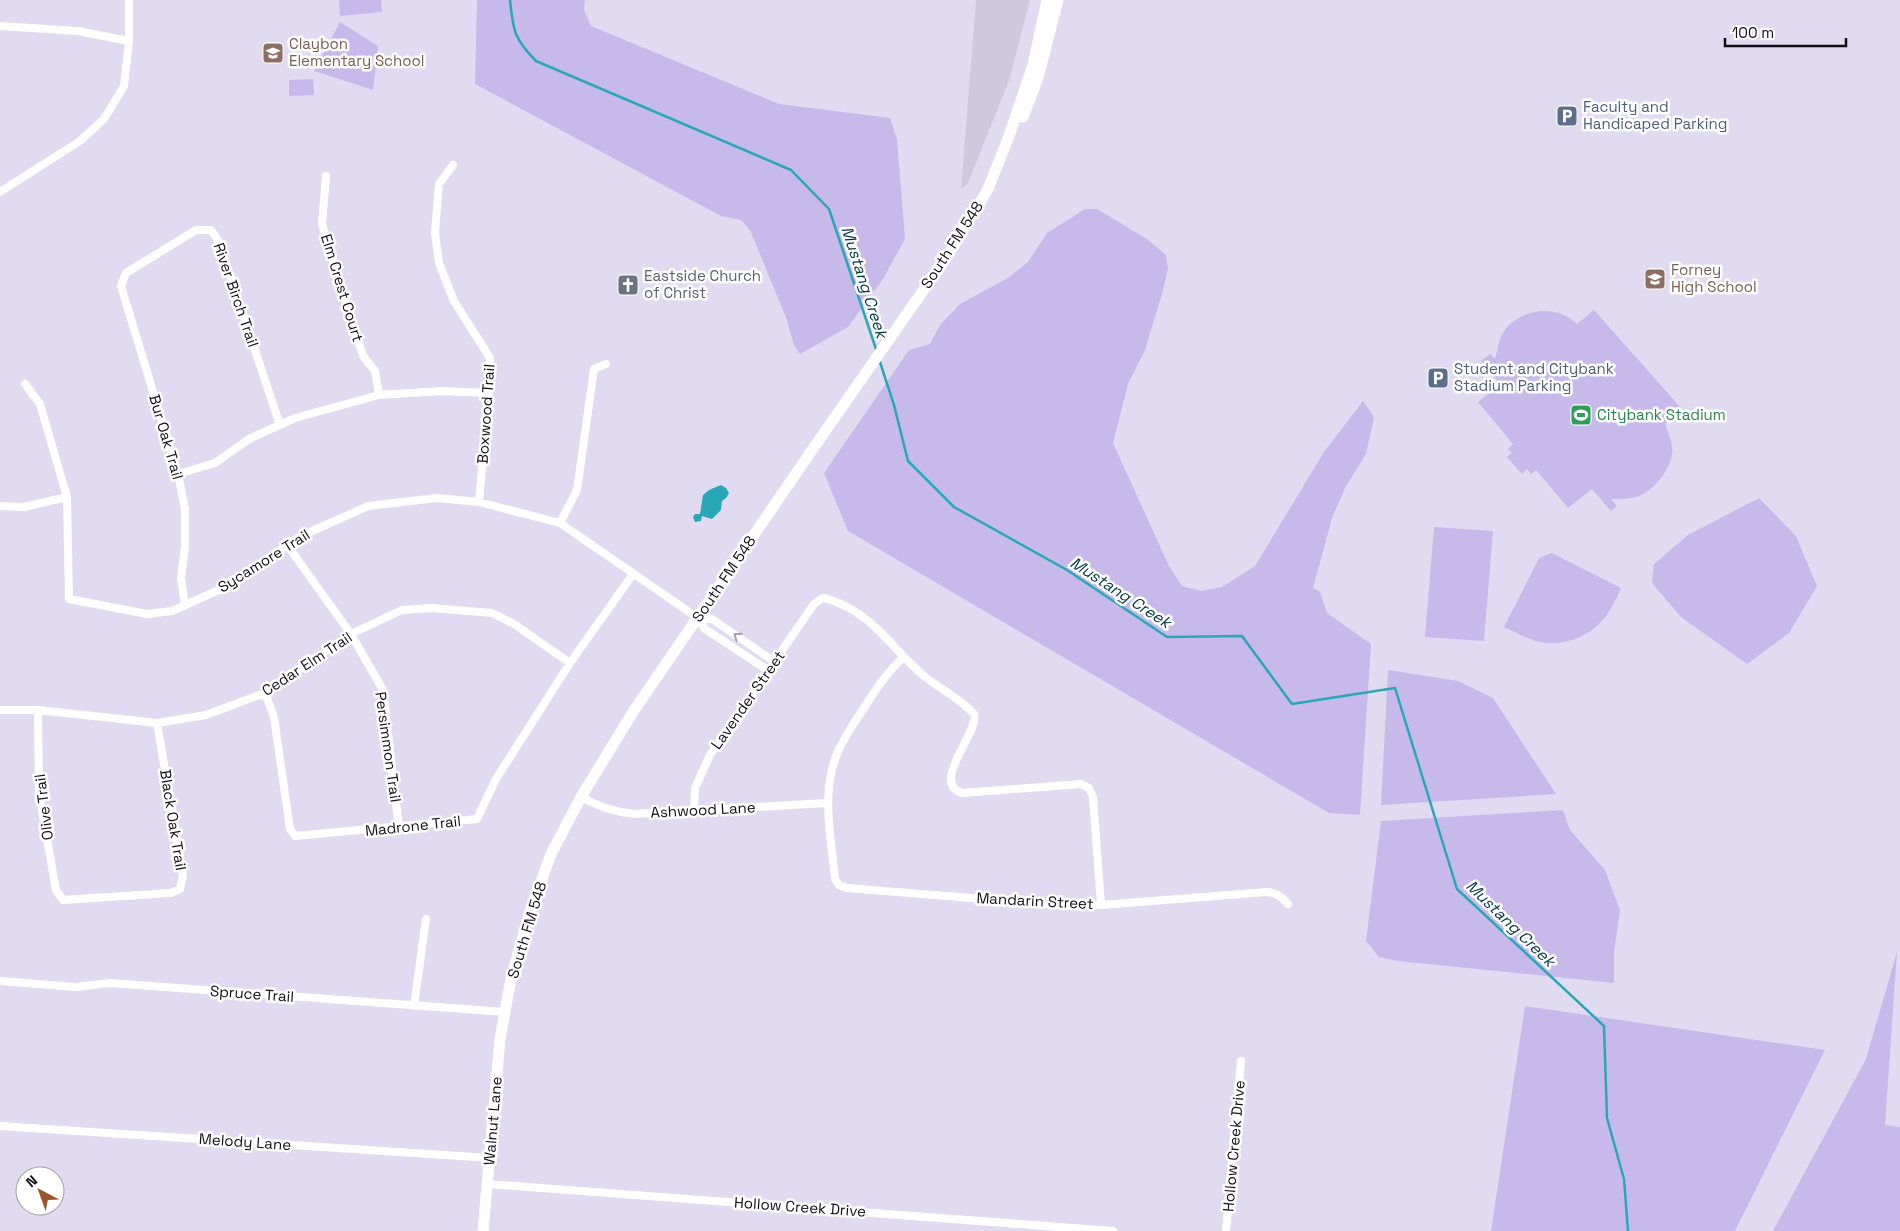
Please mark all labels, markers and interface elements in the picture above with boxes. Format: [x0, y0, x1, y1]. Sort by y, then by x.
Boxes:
scale bar [1725, 15, 1846, 47]
text: 100 m [1732, 23, 1774, 42]
place label: Claybon Elementary School [289, 34, 425, 70]
school or university icon: Claybon Elementary School [261, 41, 285, 65]
place label: Faculty and Handicaped Parking [1583, 97, 1727, 133]
parking icon: Faculty and Handicaped Parking [1555, 104, 1579, 128]
street label: South FM 548 [916, 198, 987, 292]
water label: Mustang Creek [837, 224, 893, 343]
street label: Elm Crest Court [317, 232, 368, 344]
street label: River Birch Trail [210, 240, 263, 349]
place label: Forney High School [1671, 260, 1757, 296]
place label: Eastside Church of Christ [644, 266, 761, 302]
school or university icon: Forney High School [1643, 267, 1667, 291]
church icon: Eastside Church of Christ [616, 273, 640, 297]
place label: Student and Citybank Stadium Parking [1454, 359, 1614, 395]
street label: Boxwood Trail [473, 363, 498, 465]
parking icon: Student and Citybank Stadium Parking [1426, 366, 1450, 390]
street label: Bur Oak Trail [145, 392, 188, 482]
sports icon: Citybank Stadium [1569, 403, 1593, 427]
place label: Citybank Stadium [1597, 405, 1726, 424]
street label: Sycamore Trail [214, 525, 313, 596]
street label: South FM 548 [688, 532, 759, 626]
water label: Mustang Creek [1066, 552, 1177, 634]
street label: Cedar Elm Trail [258, 627, 355, 700]
one-way arrow [734, 633, 743, 642]
street label: Lavender Street [706, 647, 789, 753]
street label: Persimmon Trail [371, 690, 406, 803]
street label: Black Oak Trail [156, 768, 191, 872]
street label: Olive Trail [30, 773, 57, 841]
street label: Ashwood Lane [650, 797, 756, 822]
street label: Madrone Trail [364, 811, 462, 840]
water label: Mustang Creek [1462, 875, 1561, 973]
street label: South FM 548 [503, 879, 550, 981]
street label: Mandarin Street [976, 888, 1094, 913]
street label: Spruce Trail [209, 981, 295, 1006]
street label: Walnut Lane [479, 1076, 506, 1166]
street label: Hollow Creek Drive [1218, 1079, 1249, 1213]
street label: Melody Lane [198, 1129, 292, 1154]
north arrow [15, 1166, 65, 1216]
text: N [22, 1171, 41, 1191]
street label: Hollow Creek Drive [733, 1192, 867, 1221]

